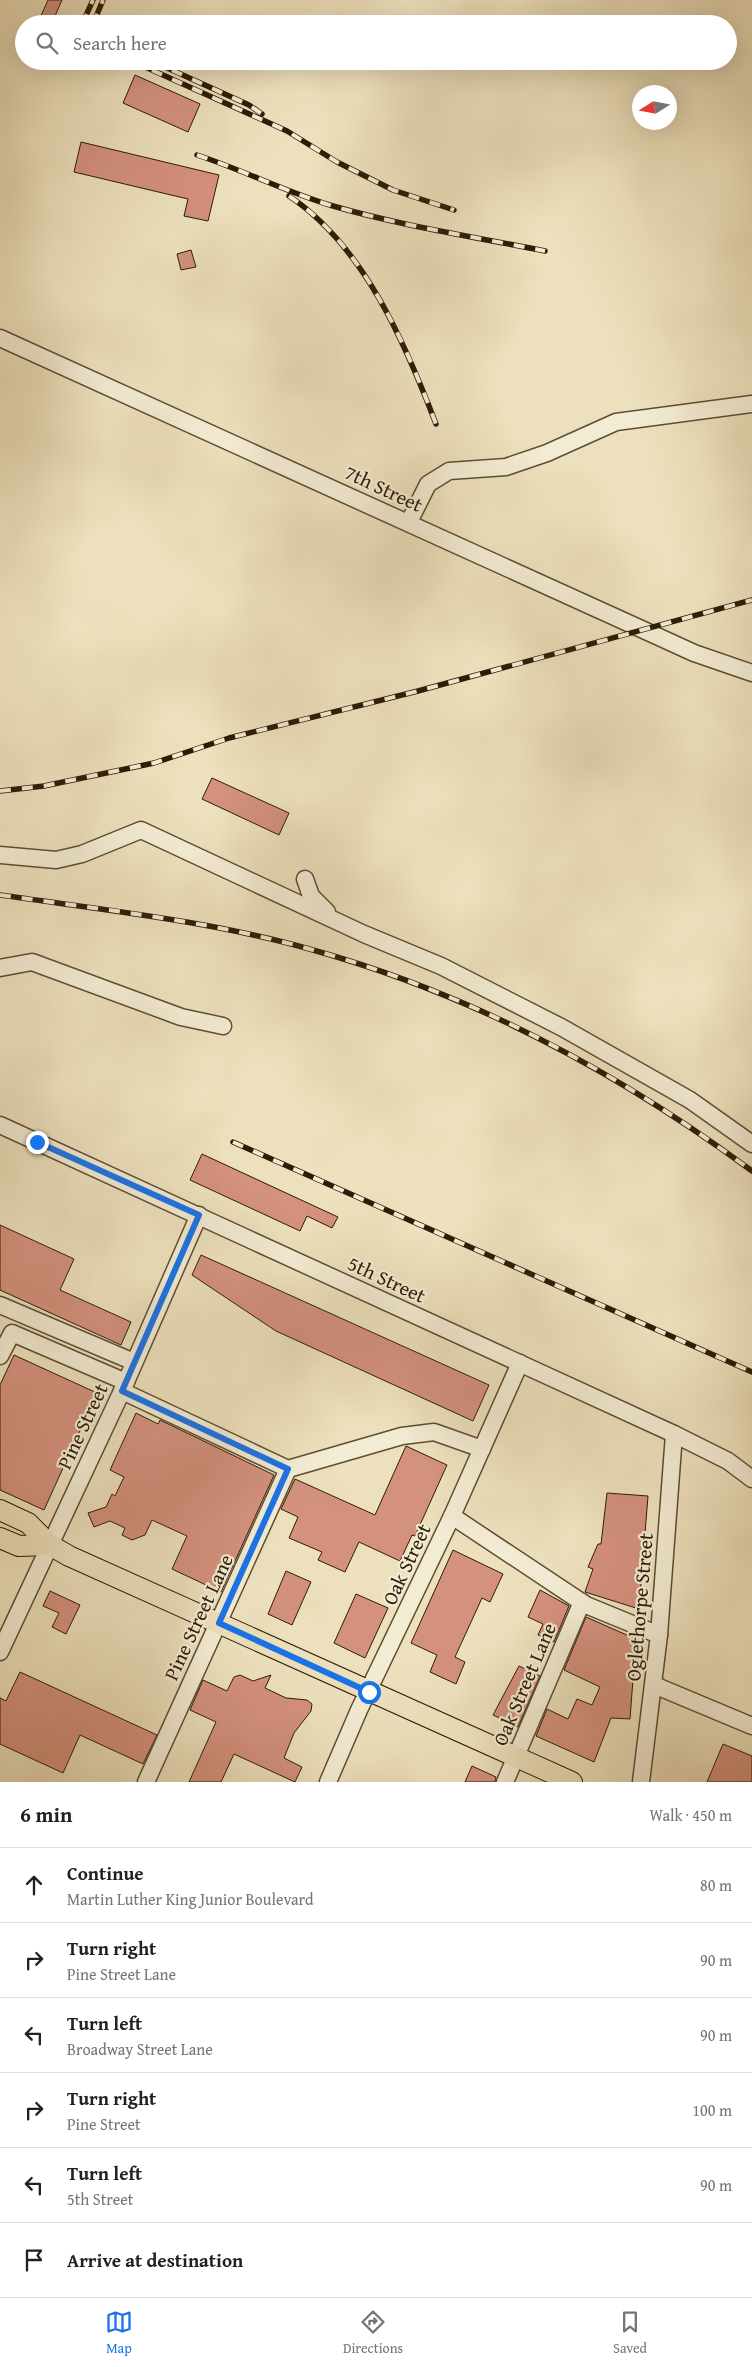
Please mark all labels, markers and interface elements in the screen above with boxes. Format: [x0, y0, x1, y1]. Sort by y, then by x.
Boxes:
search box [15, 15, 737, 70]
icon: search [33, 29, 61, 57]
text: Search here [73, 29, 167, 57]
north arrow [632, 85, 677, 130]
street label: 7th Street [340, 457, 428, 519]
route end [26, 1131, 49, 1154]
street label: 5th Street [343, 1248, 431, 1310]
street label: Pine Street [49, 1378, 115, 1474]
street label: Oak Street [375, 1519, 437, 1609]
street label: Oglethorpe Street [618, 1532, 660, 1682]
street label: Pine Street Lane [156, 1549, 240, 1685]
street label: Oak Street Lane [485, 1618, 563, 1750]
route start [358, 1681, 381, 1704]
text: 6 min [20, 1799, 72, 1830]
text: Walk · 450 m [649, 1803, 732, 1827]
text: Continue [67, 1859, 144, 1887]
icon: ahead [20, 1871, 48, 1899]
text: 80 m [700, 1873, 732, 1897]
text: Martin Luther King Junior Boulevard [67, 1887, 314, 1911]
text: Turn right [67, 1934, 156, 1962]
icon: right [20, 1946, 48, 1974]
text: 90 m [700, 1948, 732, 1972]
text: Pine Street Lane [67, 1962, 176, 1986]
text: Turn left [67, 2009, 142, 2037]
icon: left [20, 2021, 48, 2049]
text: 90 m [700, 2023, 732, 2047]
text: Broadway Street Lane [67, 2037, 213, 2061]
text: Turn right [67, 2084, 156, 2112]
icon: right [20, 2096, 48, 2124]
text: 100 m [692, 2098, 732, 2122]
text: Pine Street [67, 2112, 141, 2136]
text: Turn left [67, 2159, 142, 2187]
icon: left [20, 2171, 48, 2199]
text: 90 m [700, 2173, 732, 2197]
text: 5th Street [67, 2187, 133, 2211]
icon: arrive [20, 2246, 48, 2274]
text: Arrive at destination [67, 2246, 243, 2274]
tab: Map [105, 2308, 133, 2358]
tab: Directions [343, 2308, 403, 2358]
tab: Saved [613, 2308, 647, 2358]

